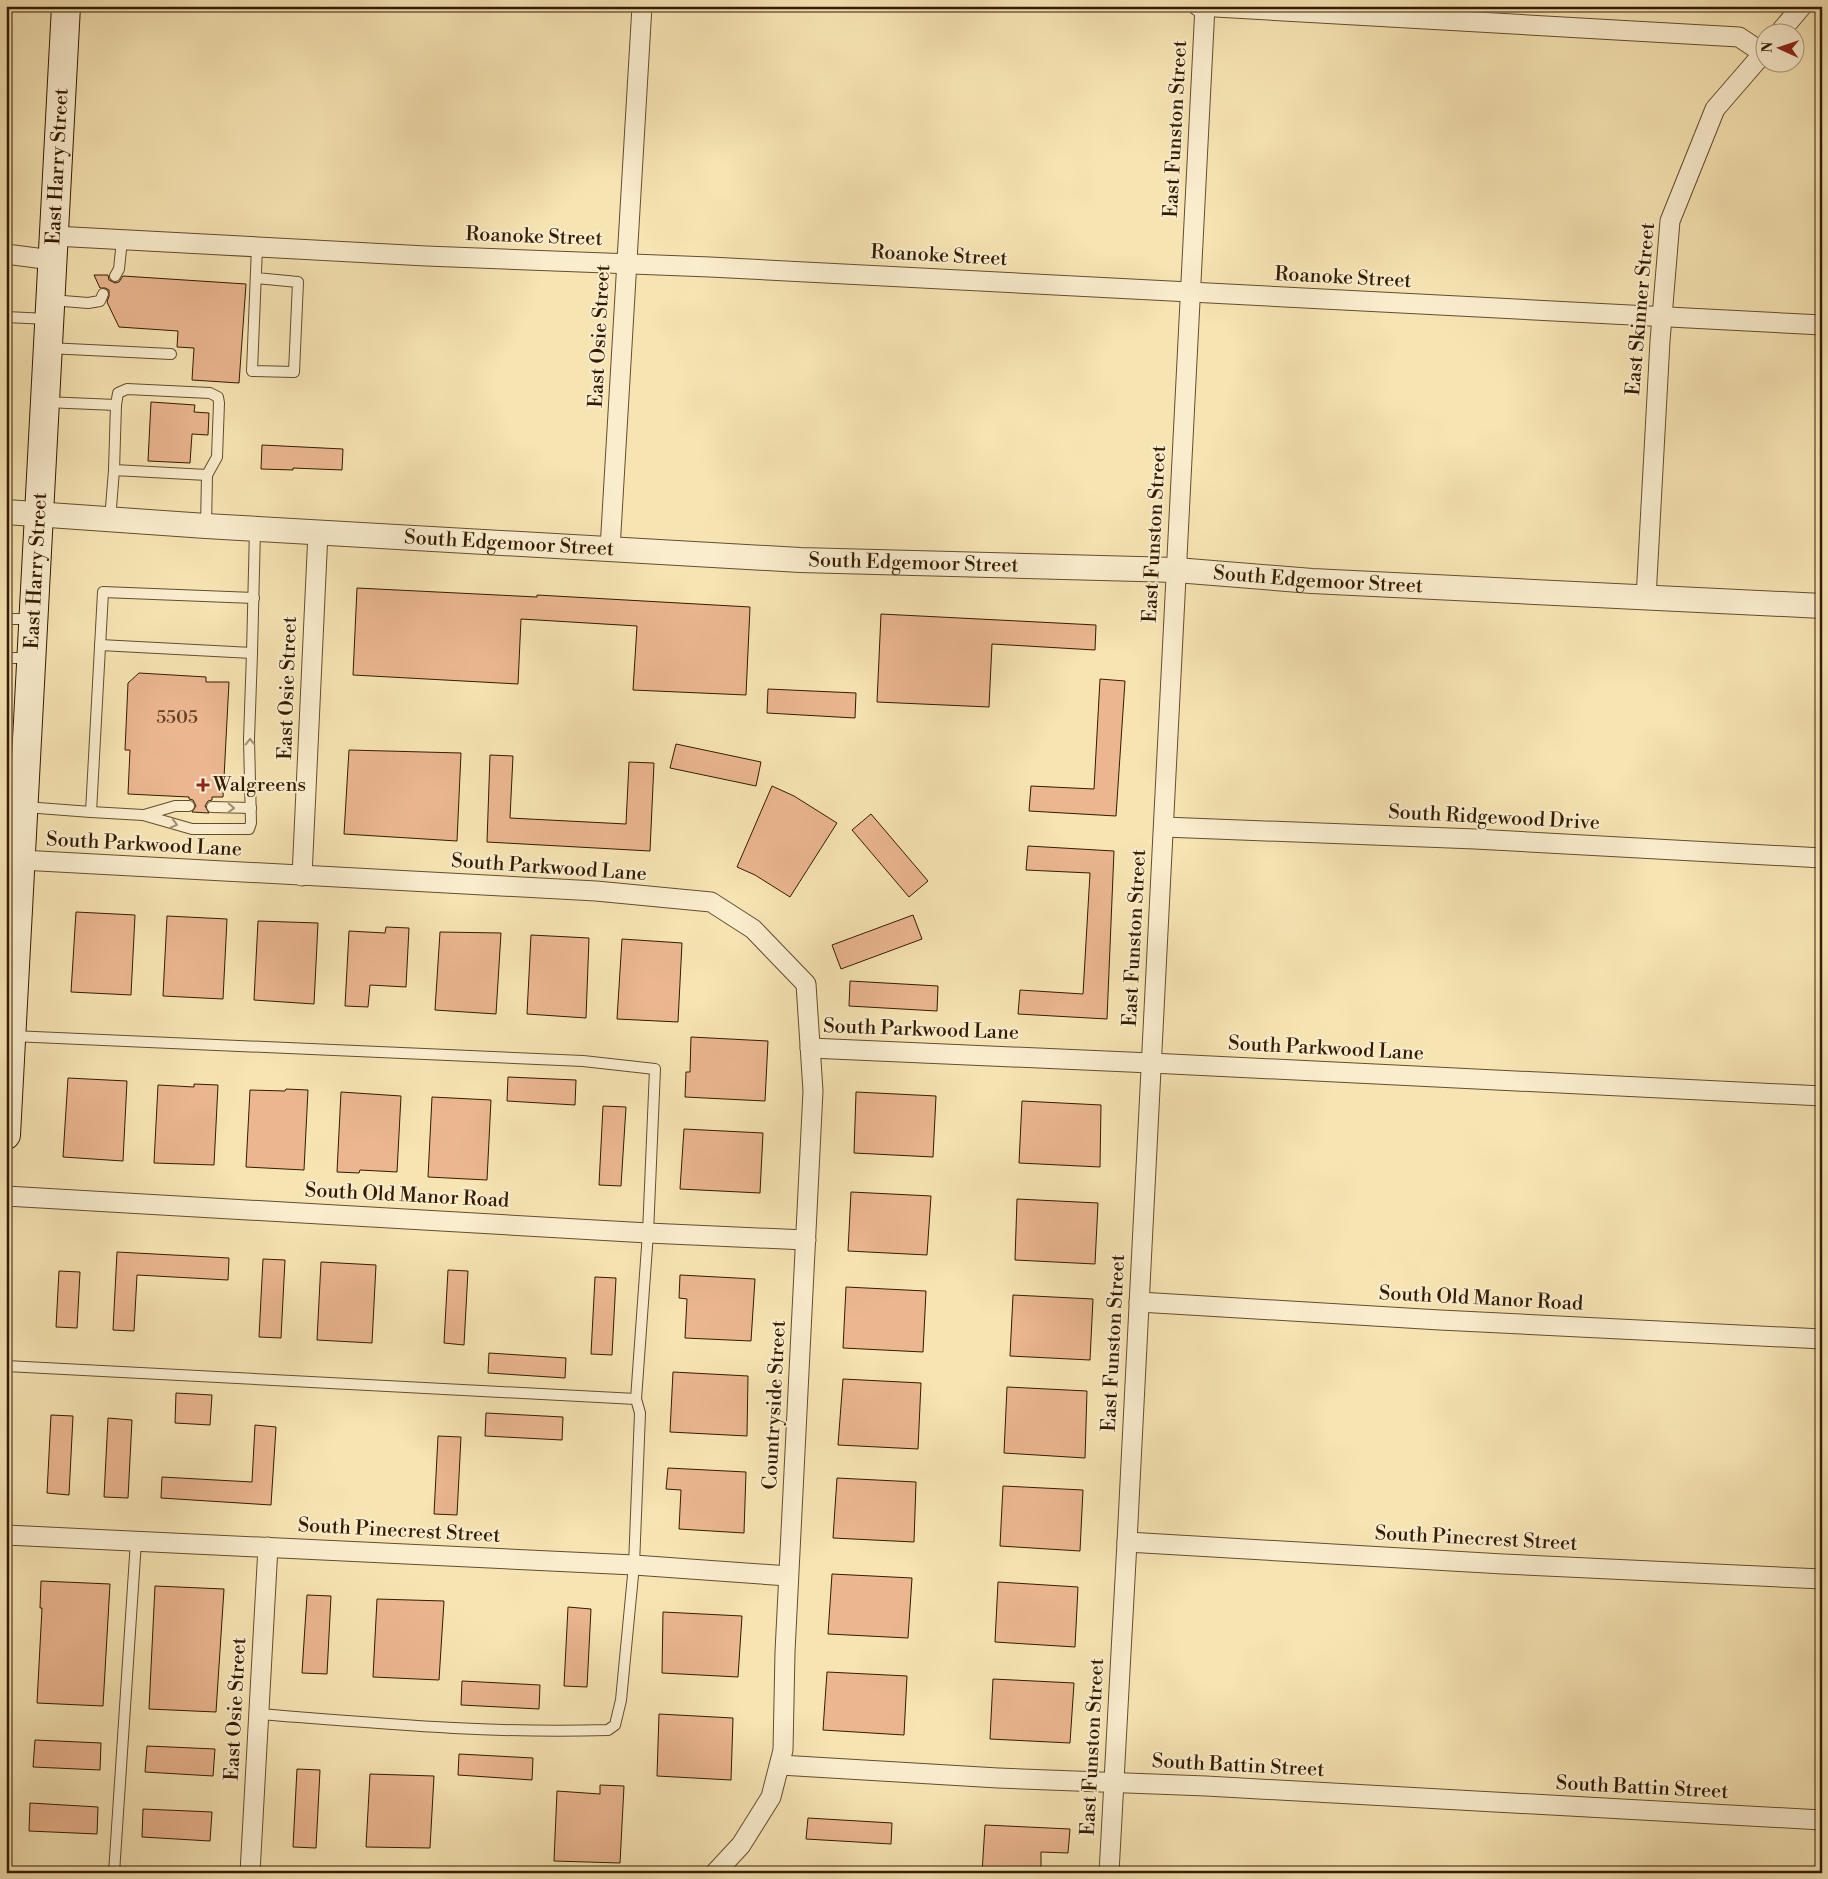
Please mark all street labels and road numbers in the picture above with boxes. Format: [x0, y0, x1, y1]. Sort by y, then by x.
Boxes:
street label: East Funston Street [1159, 40, 1193, 218]
street label: East Harry Street [41, 87, 74, 245]
street label: East Skinner Street [1621, 221, 1661, 397]
street label: Roanoke Street [465, 222, 603, 252]
street label: Roanoke Street [870, 240, 1008, 272]
street label: Roanoke Street [1274, 262, 1412, 294]
street label: East Osie Street [584, 264, 616, 408]
street label: East Funston Street [1138, 445, 1172, 623]
street label: East Harry Street [19, 492, 53, 650]
street label: South Edgemoor Street [403, 525, 615, 562]
street label: South Edgemoor Street [808, 548, 1019, 578]
street label: South Edgemoor Street [1212, 561, 1424, 599]
street label: East Osie Street [273, 616, 303, 760]
street label: South Ridgewood Drive [1388, 800, 1600, 836]
street label: South Parkwood Lane [45, 827, 243, 863]
street label: South Parkwood Lane [450, 849, 648, 887]
street label: East Funston Street [1118, 849, 1152, 1027]
street label: South Parkwood Lane [823, 1014, 1019, 1046]
street label: South Parkwood Lane [1227, 1031, 1425, 1067]
street label: South Old Manor Road [304, 1178, 510, 1214]
street label: East Funston Street [1097, 1254, 1131, 1432]
street label: South Old Manor Road [1378, 1281, 1584, 1317]
street label: Countryside Street [758, 1320, 792, 1490]
street label: South Pinecrest Street [297, 1513, 501, 1549]
street label: South Pinecrest Street [1374, 1521, 1578, 1557]
street label: East Osie Street [220, 1637, 252, 1781]
street label: East Funston Street [1076, 1658, 1110, 1836]
street label: South Battin Street [1151, 1749, 1325, 1783]
street label: South Battin Street [1555, 1771, 1729, 1805]

